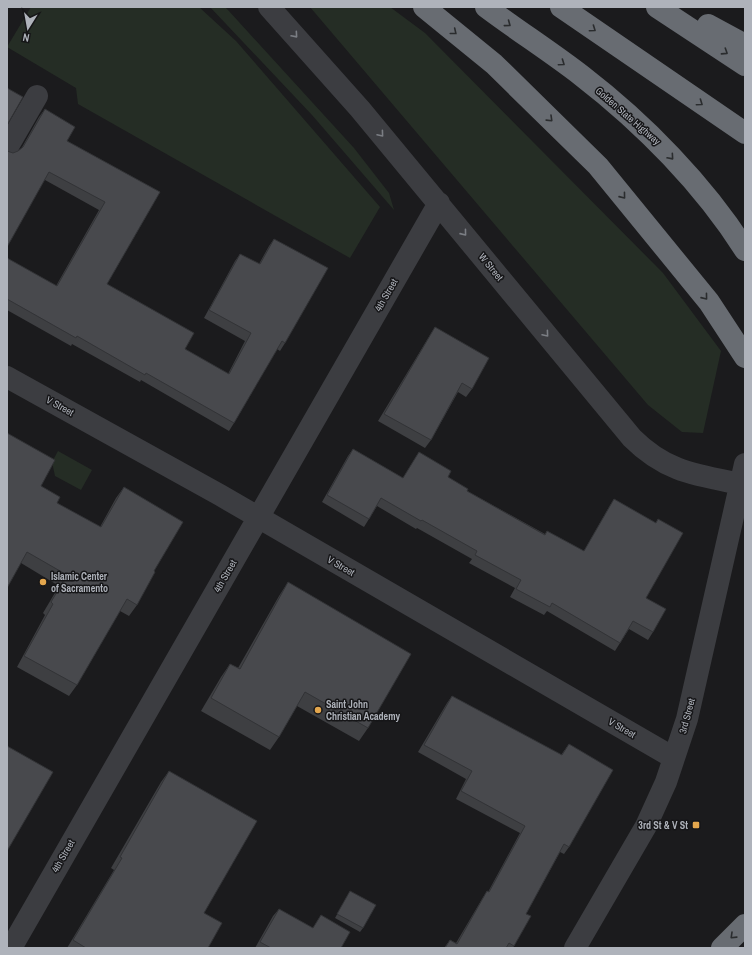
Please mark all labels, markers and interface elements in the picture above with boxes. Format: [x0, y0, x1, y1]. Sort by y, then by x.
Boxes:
north arrow [8, 8, 48, 48]
one-way arrow [504, 19, 511, 26]
one-way arrow [589, 24, 596, 32]
one-way arrow [449, 27, 456, 34]
text: N [22, 30, 31, 45]
one-way arrow [291, 31, 298, 38]
one-way arrow [721, 47, 728, 55]
one-way arrow [558, 58, 565, 65]
street label: Golden State Highway [593, 84, 664, 148]
one-way arrow [696, 98, 703, 105]
one-way arrow [545, 114, 553, 122]
one-way arrow [376, 129, 383, 136]
one-way arrow [667, 152, 674, 159]
one-way arrow [618, 192, 625, 199]
one-way arrow [459, 229, 466, 236]
street label: W Street [476, 251, 507, 284]
street label: 4th Street [371, 276, 401, 314]
one-way arrow [700, 293, 707, 300]
one-way arrow [542, 329, 549, 336]
street label: V Street [44, 393, 77, 419]
street label: V Street [325, 553, 358, 579]
street label: 4th Street [210, 557, 240, 595]
place label: Islamic Center of Sacramento [51, 570, 108, 595]
marker: Islamic Center of Sacramento [38, 577, 48, 587]
street label: 3rd Street [676, 696, 698, 735]
place label: Saint John Christian Academy [326, 698, 400, 723]
marker: Saint John Christian Academy [313, 705, 323, 715]
street label: V Street [606, 715, 639, 741]
place label: 3rd St & V St [638, 819, 688, 832]
marker: 3rd St & V St [691, 820, 701, 830]
street label: 4th Street [48, 837, 78, 875]
one-way arrow [730, 931, 738, 939]

